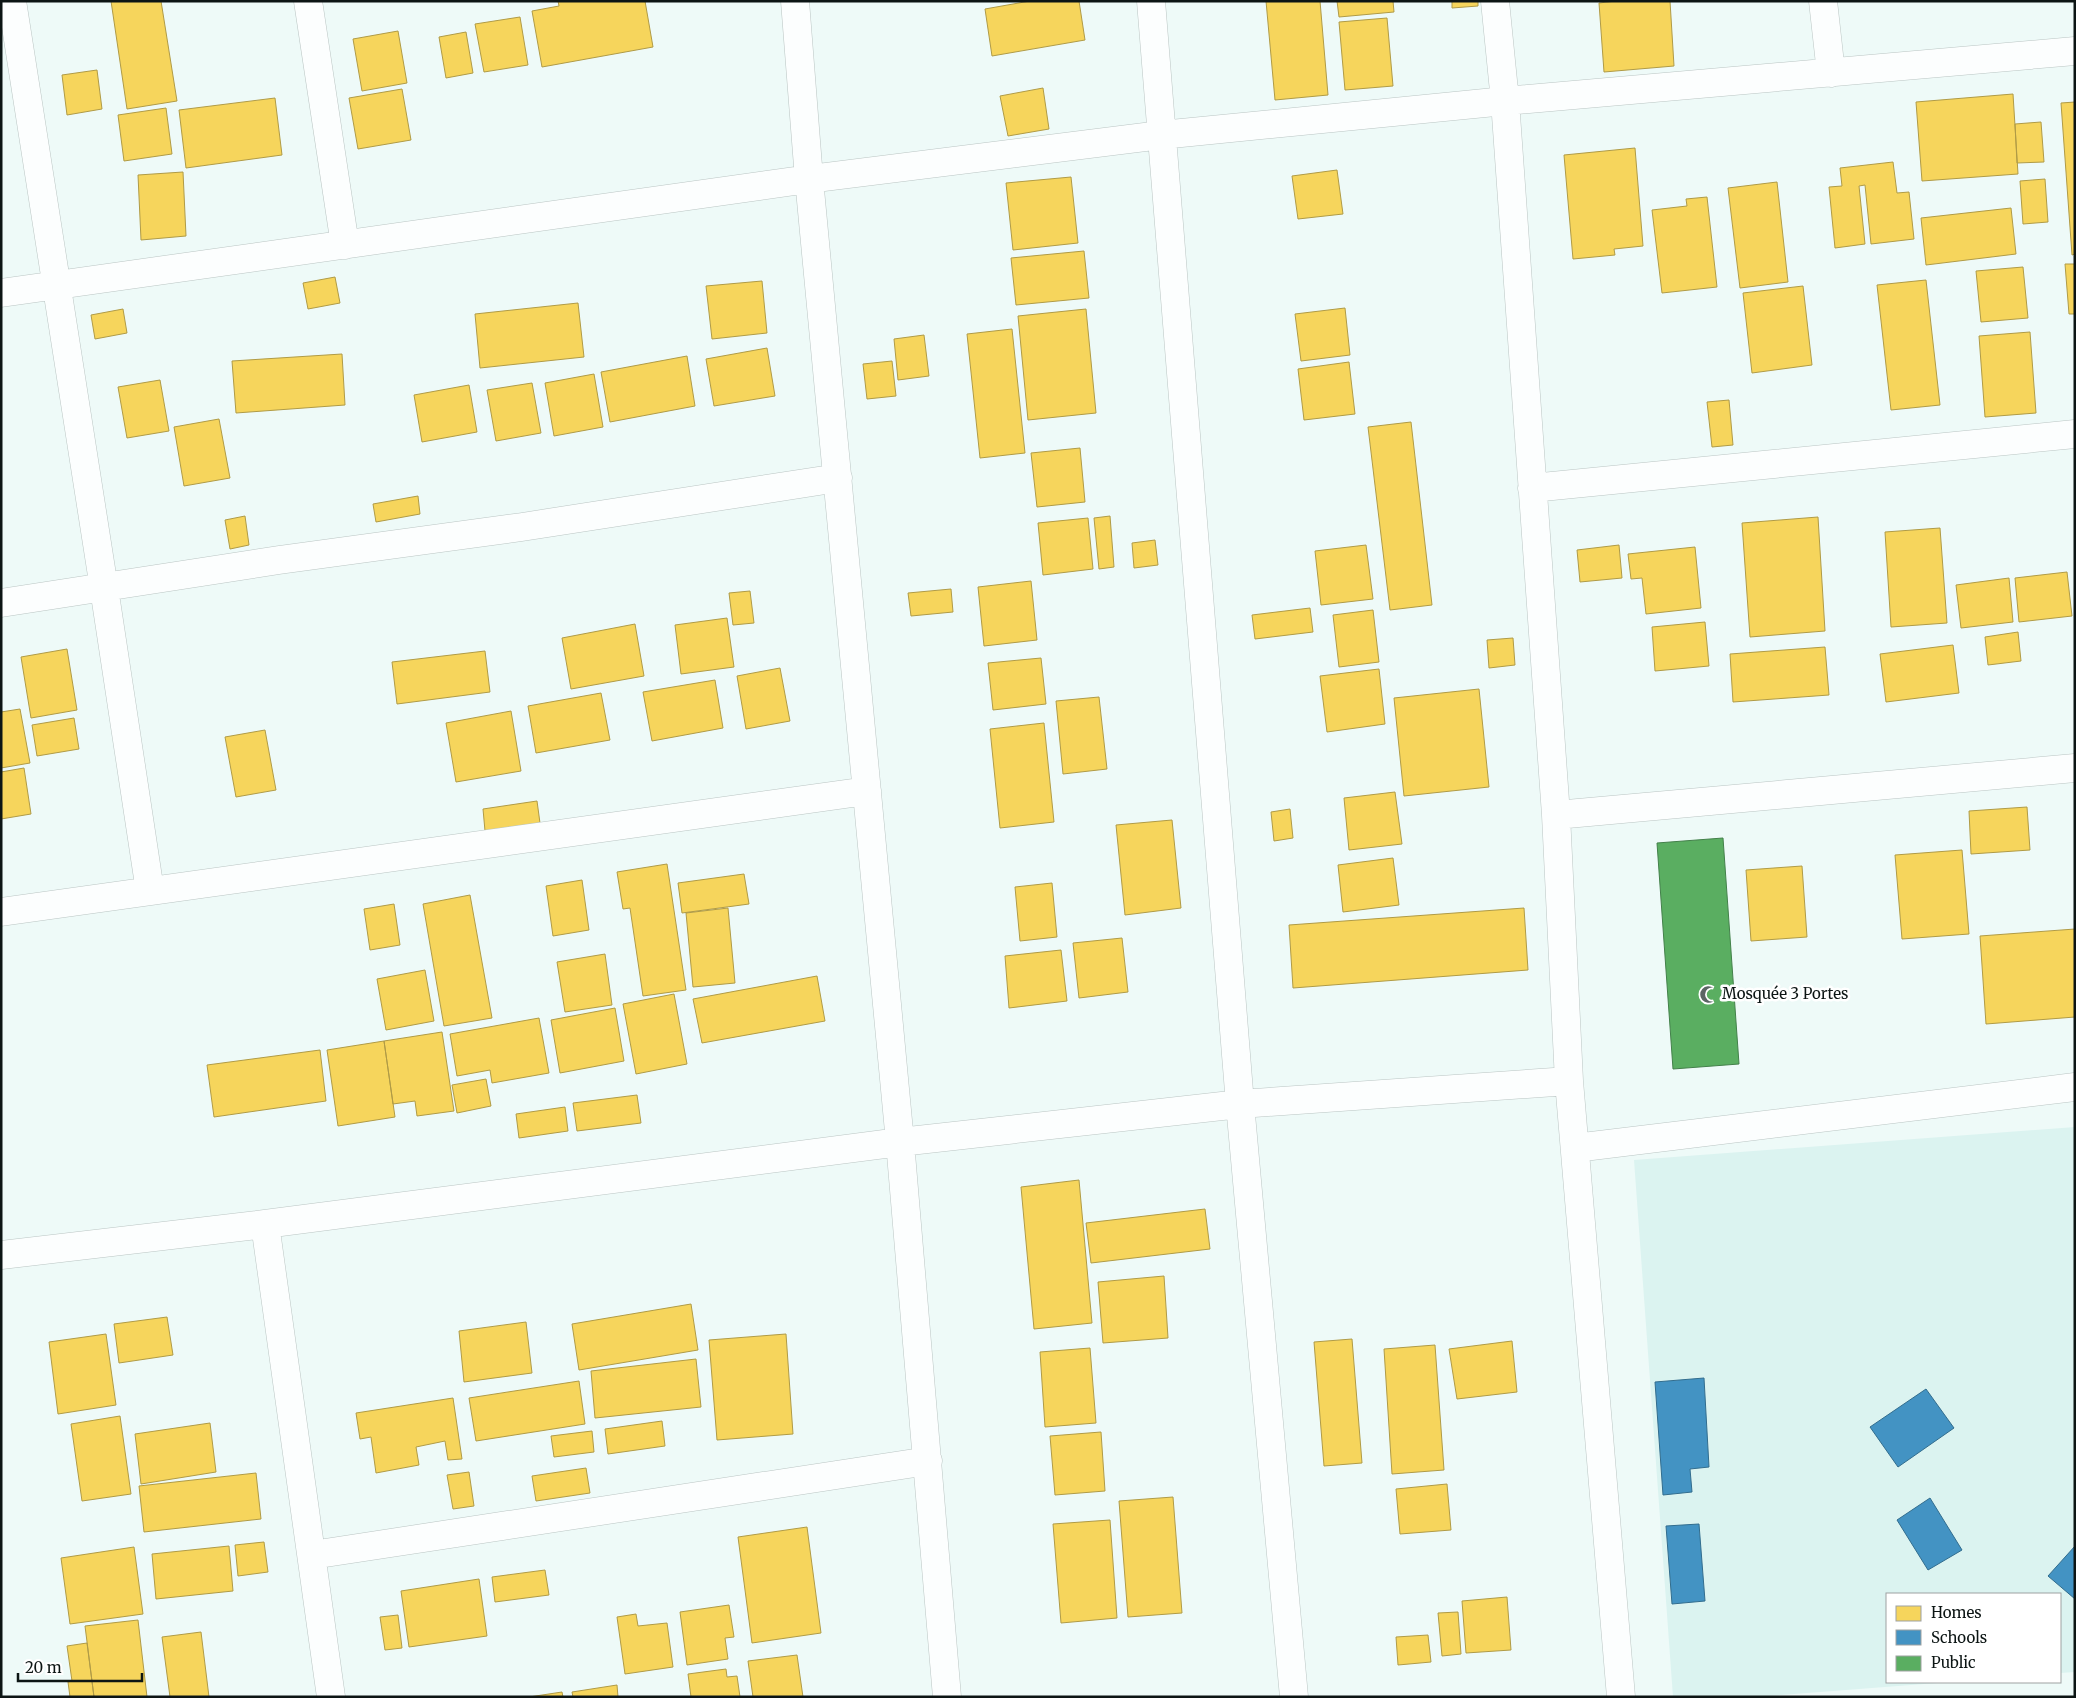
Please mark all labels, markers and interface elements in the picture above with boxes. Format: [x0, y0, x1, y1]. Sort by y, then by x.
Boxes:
mosque icon: Mosquée 3 Portes [1698, 984, 1718, 1004]
place label: Mosquée 3 Portes [1722, 984, 1848, 1003]
legend [1886, 1593, 2061, 1683]
text: Homes [1931, 1603, 1982, 1622]
text: Schools [1931, 1628, 1987, 1647]
scale bar [18, 1650, 141, 1682]
text: Public [1931, 1653, 1976, 1672]
text: 20 m [25, 1658, 62, 1677]

